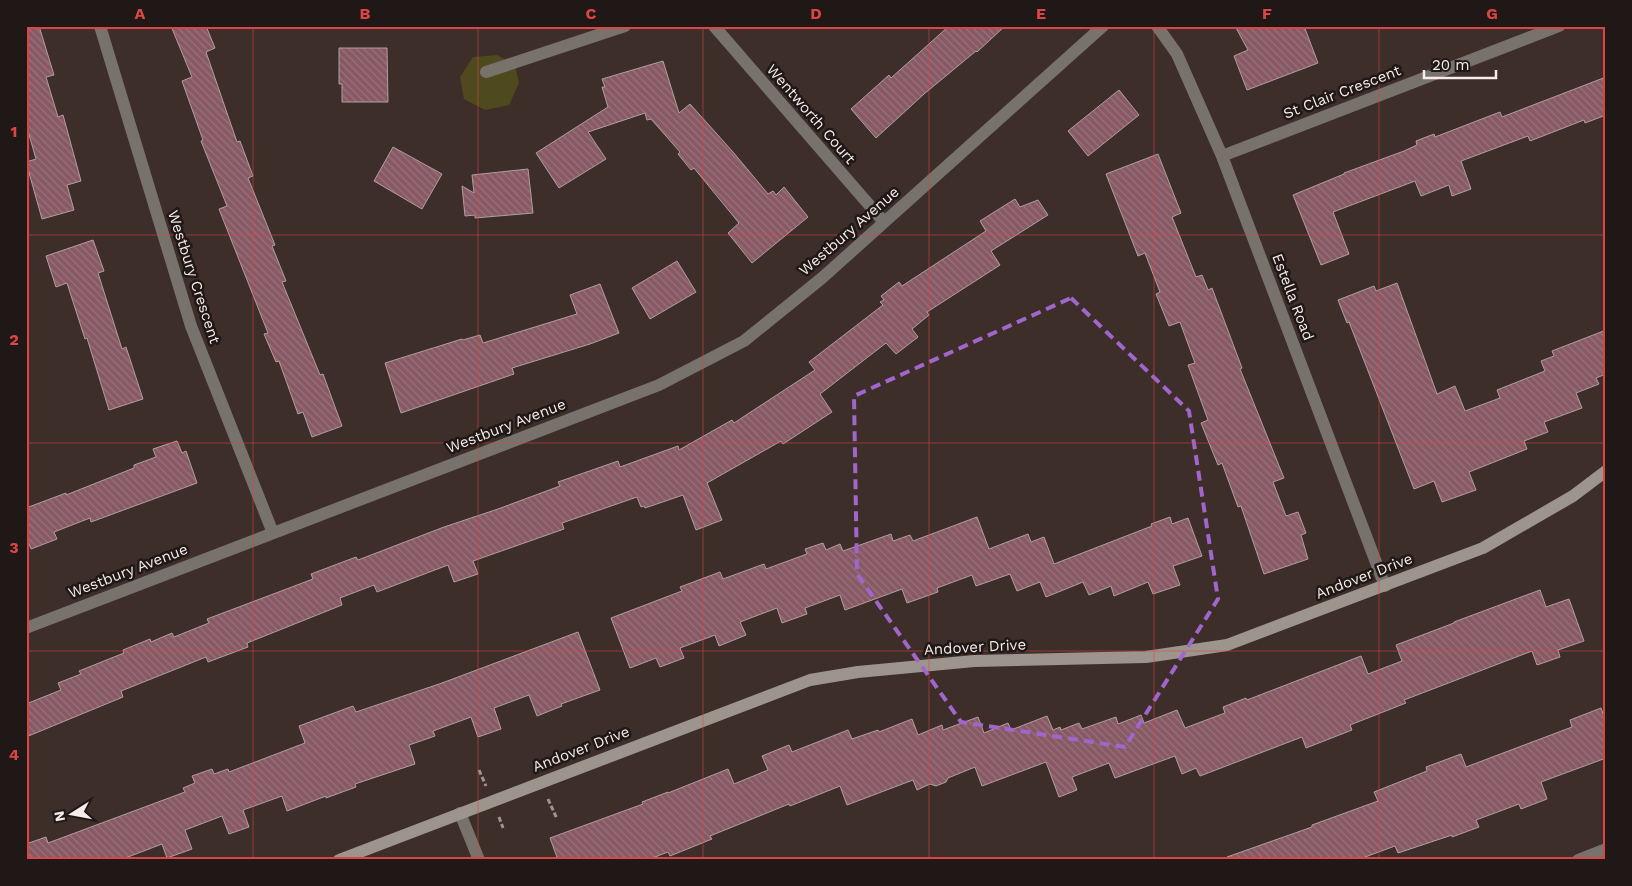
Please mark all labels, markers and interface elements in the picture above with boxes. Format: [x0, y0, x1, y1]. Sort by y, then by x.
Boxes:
text: A [135, 4, 146, 23]
text: B [360, 4, 371, 23]
text: C [586, 4, 597, 23]
text: D [810, 4, 822, 23]
text: E [1036, 4, 1046, 23]
text: F [1262, 4, 1272, 23]
text: G [1486, 4, 1498, 23]
scale bar [1424, 48, 1497, 80]
text: 20 m [1432, 56, 1470, 74]
street label: Wentworth Court [763, 60, 860, 168]
street label: St Clair Crescent [1281, 61, 1404, 123]
text: 1 [11, 122, 17, 141]
street label: Westbury Avenue [795, 183, 903, 279]
street label: Westbury Crescent [164, 208, 224, 347]
street label: Estella Road [1268, 251, 1318, 343]
text: 2 [9, 330, 19, 349]
street label: Westbury Avenue [444, 395, 568, 457]
text: 3 [9, 538, 19, 557]
street label: Westbury Avenue [66, 540, 190, 602]
street label: Andover Drive [1313, 549, 1415, 603]
street label: Andover Drive [923, 635, 1027, 659]
street label: Andover Drive [530, 722, 632, 776]
text: 4 [9, 745, 19, 764]
north arrow [48, 788, 98, 838]
text: N [50, 810, 68, 823]

